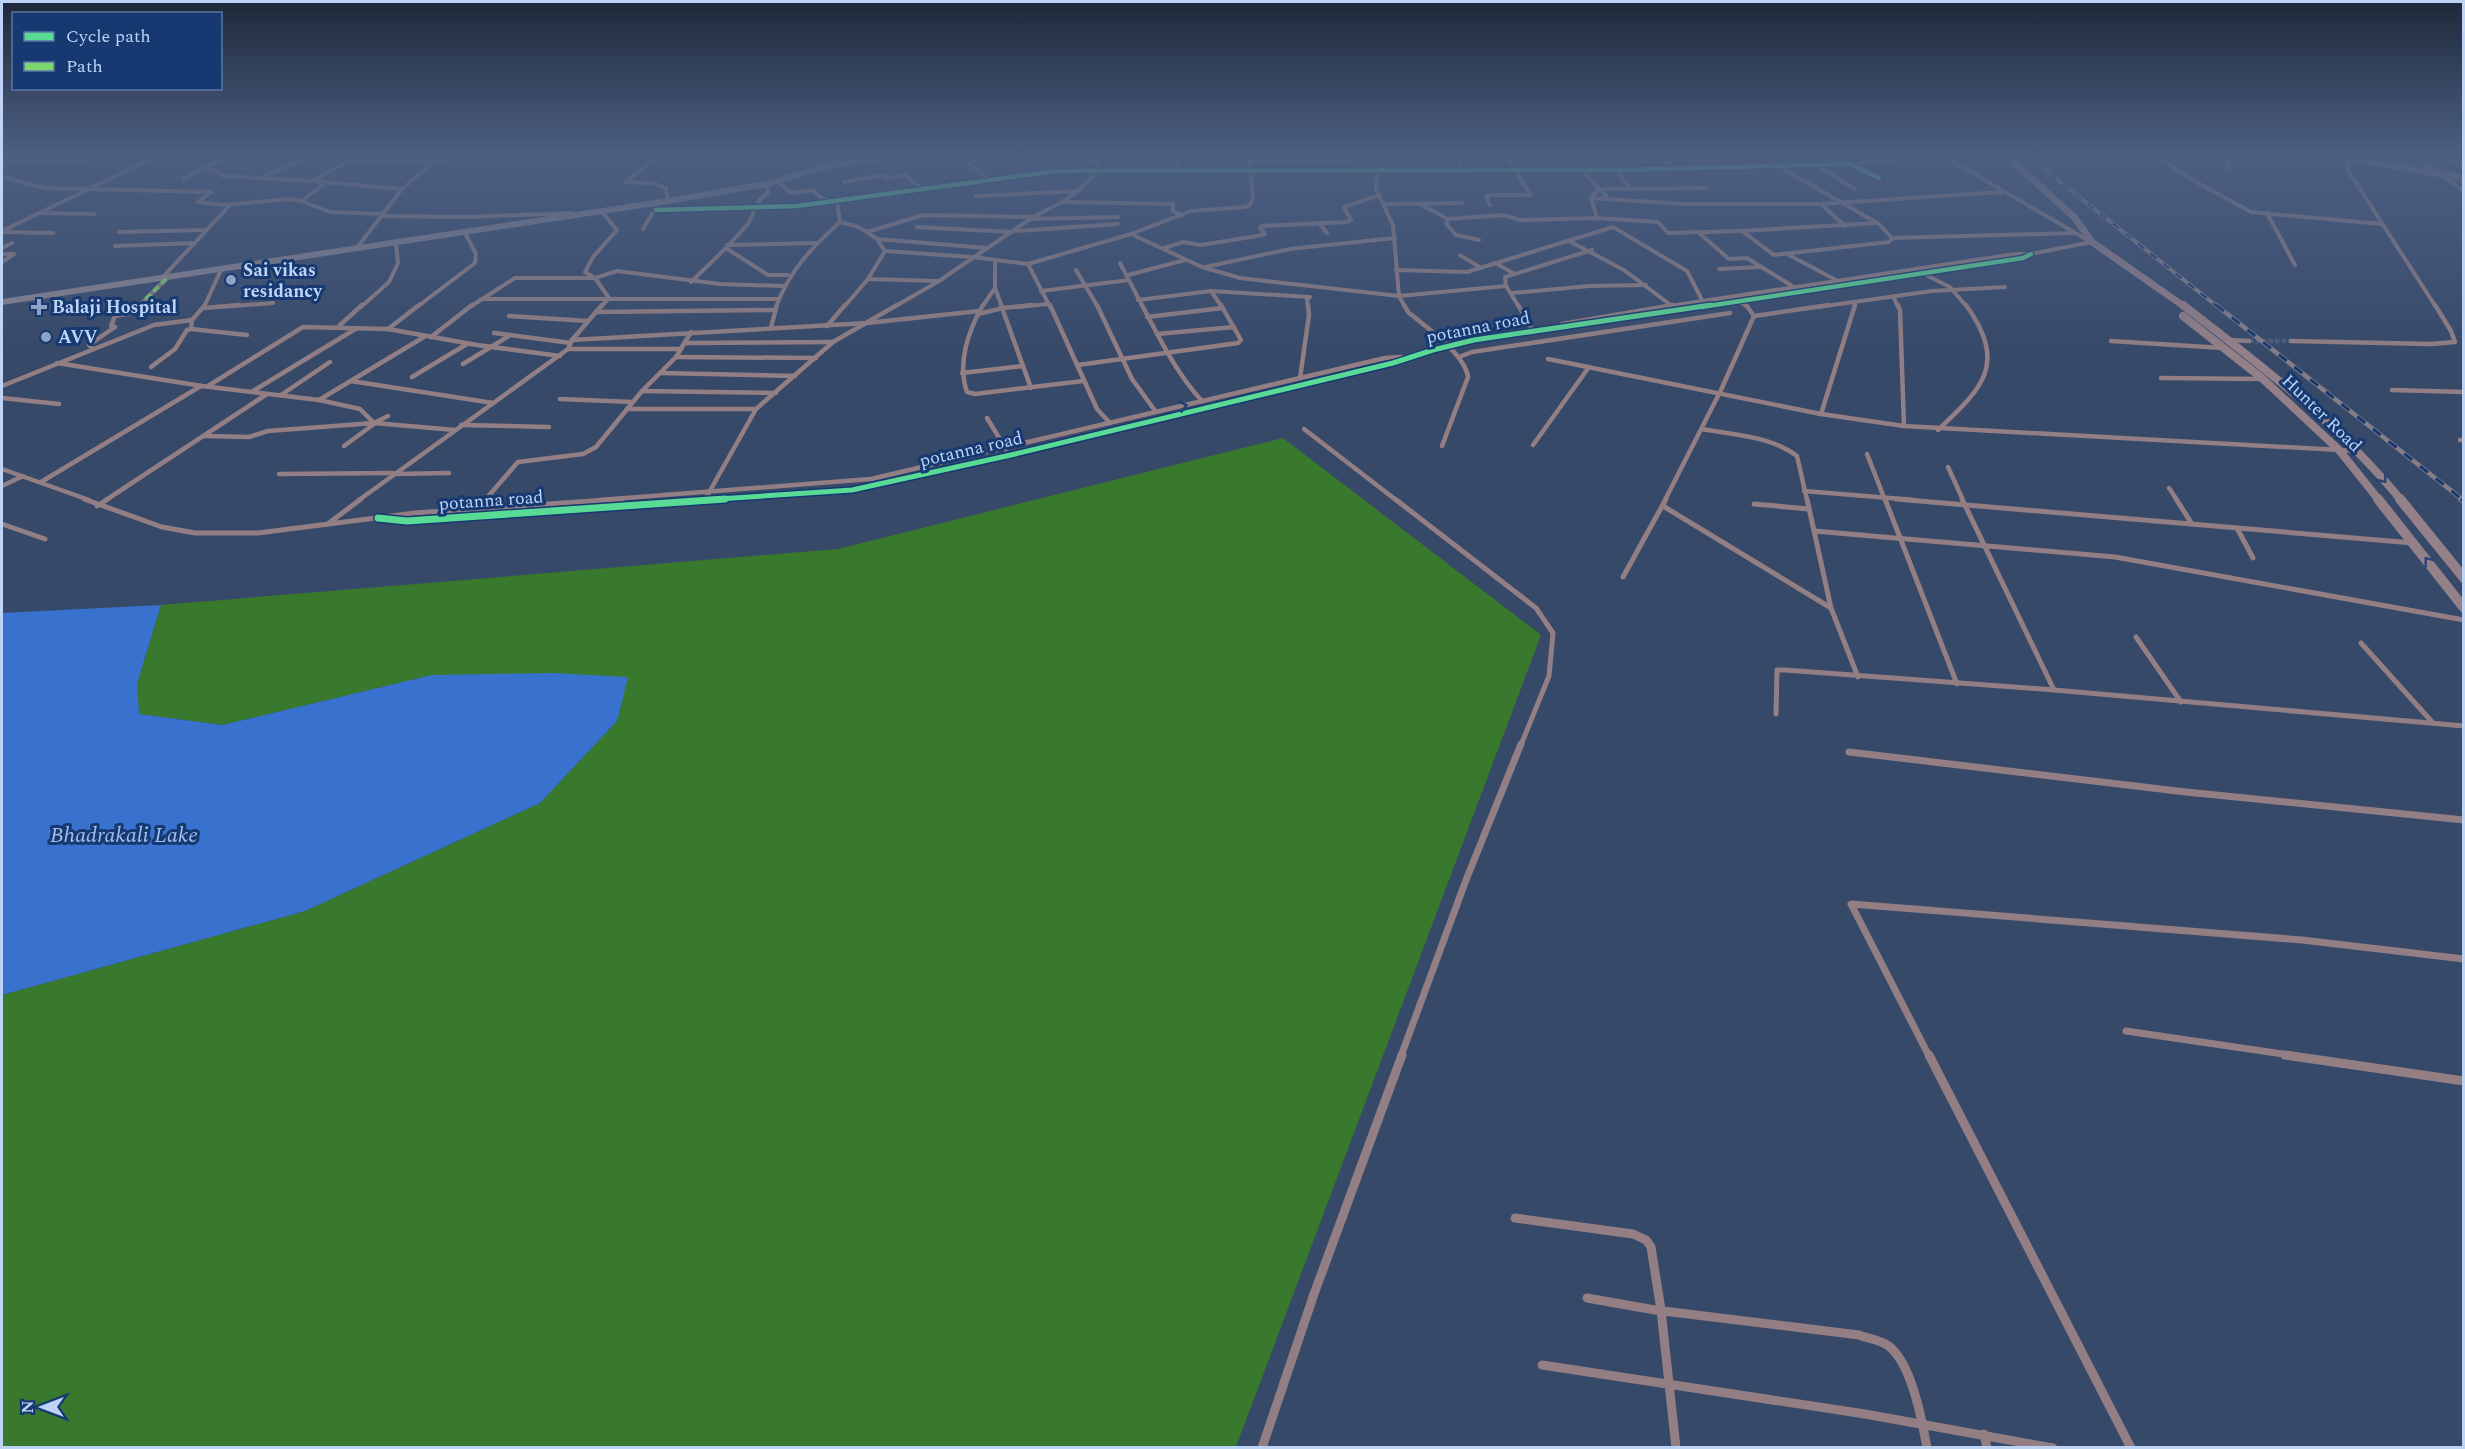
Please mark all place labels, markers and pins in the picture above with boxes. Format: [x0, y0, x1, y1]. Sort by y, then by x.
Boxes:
place label: Sai vikas residancy [243, 257, 323, 305]
marker: Sai vikas residancy [224, 273, 238, 287]
place label: Balaji Hospital [52, 294, 177, 321]
marker: Balaji Hospital [30, 298, 48, 316]
place label: AVV [58, 324, 98, 351]
marker: AVV [39, 330, 53, 344]

